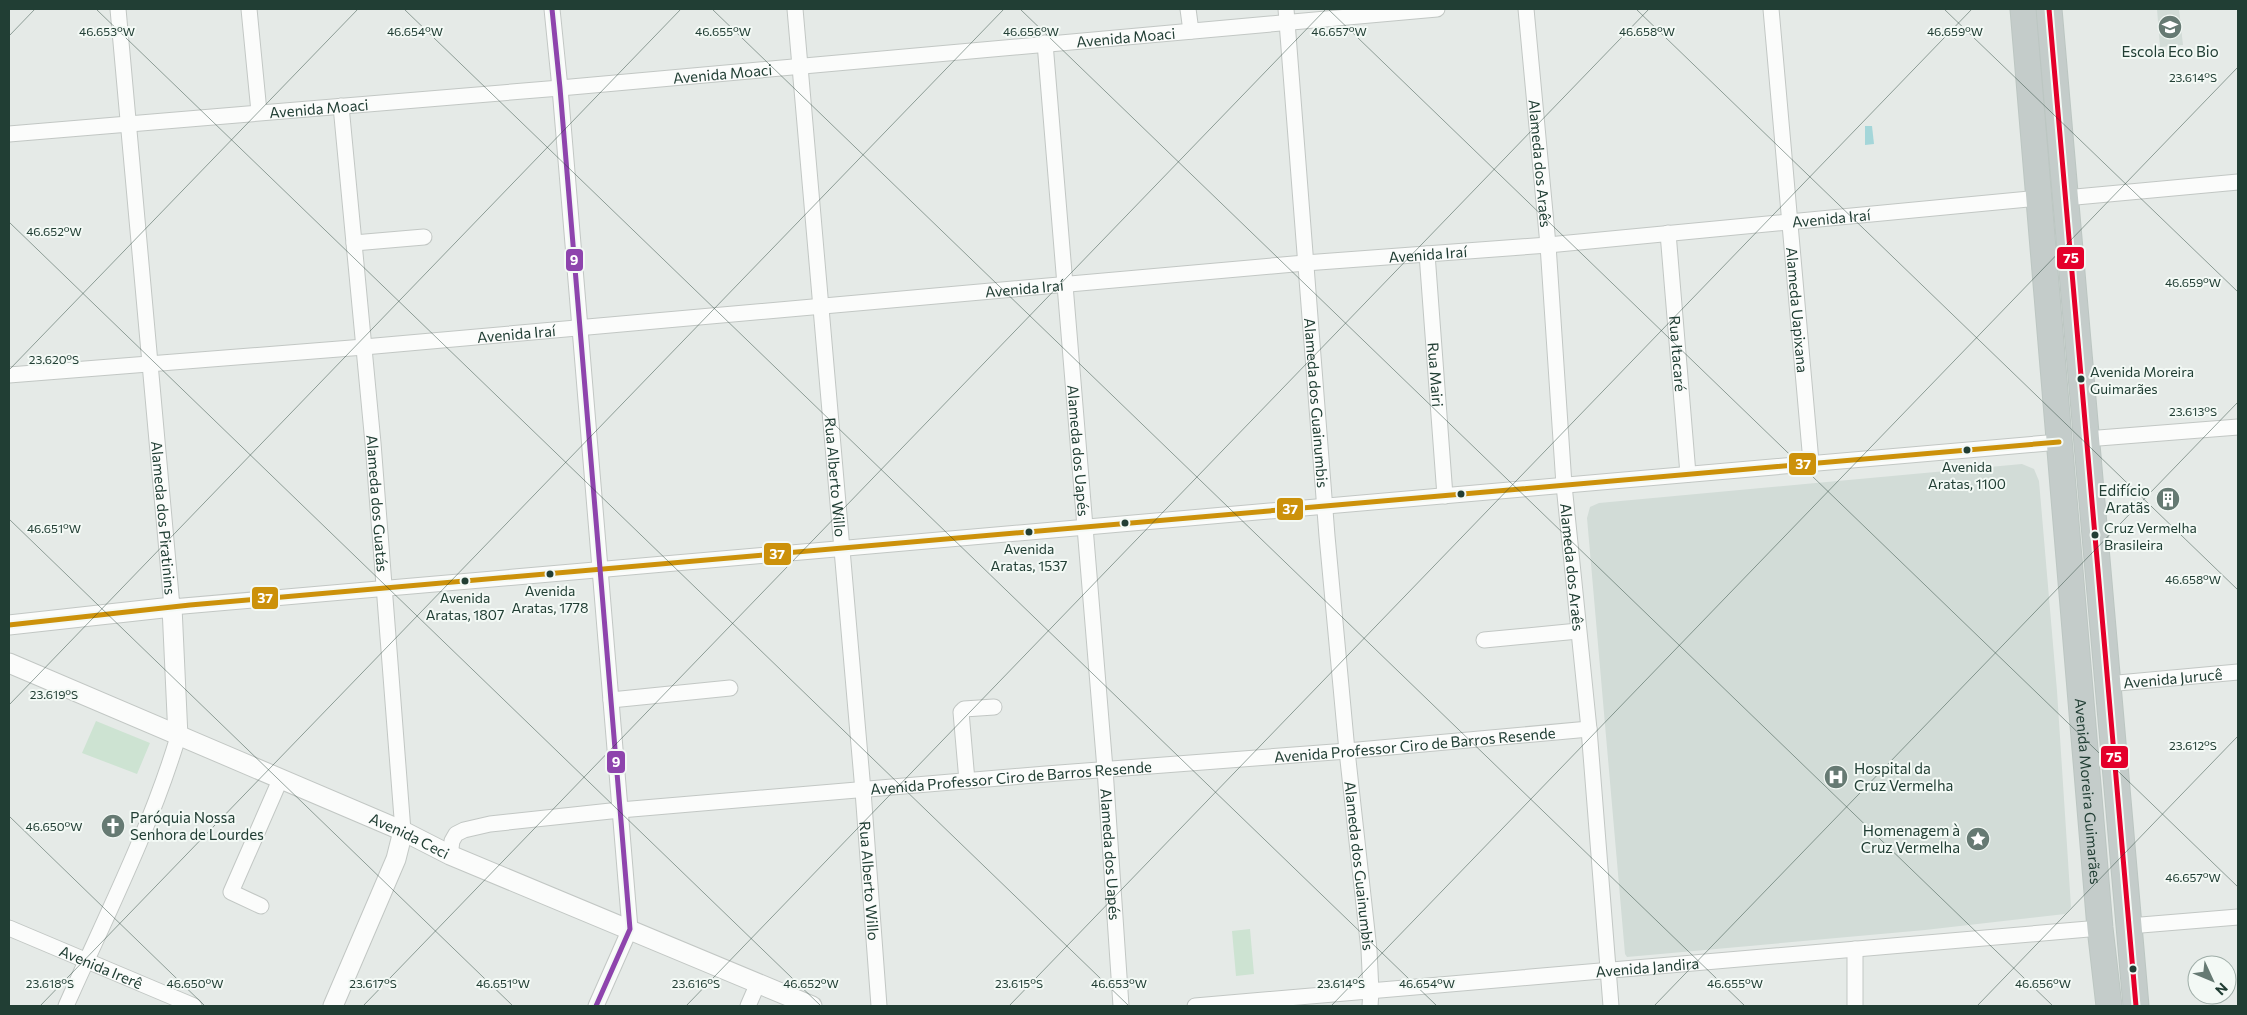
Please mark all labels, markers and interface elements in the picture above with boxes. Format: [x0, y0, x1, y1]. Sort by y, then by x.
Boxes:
school or university icon: Escola Eco Bio [2157, 14, 2183, 40]
text: 46.653°W [79, 24, 135, 38]
text: 46.654°W [387, 24, 443, 38]
text: 46.655°W [695, 24, 751, 38]
text: 46.656°W [1003, 24, 1059, 38]
street label: Avenida Moaci [1075, 24, 1176, 50]
text: 46.657°W [1311, 24, 1367, 38]
text: 46.658°W [1619, 24, 1675, 38]
text: 46.659°W [1927, 24, 1983, 38]
place label: Escola Eco Bio [2121, 42, 2219, 60]
street label: Avenida Moaci [672, 60, 773, 87]
text: 23.614°S [2169, 70, 2217, 84]
street label: Avenida Moaci [269, 95, 369, 121]
street label: Alameda dos Araês [1525, 99, 1555, 228]
street label: Avenida Iraí [1791, 205, 1872, 231]
text: 46.652°W [26, 224, 82, 238]
street label: Avenida Iraí [1388, 242, 1469, 266]
street label: Alameda Uapixana [1783, 246, 1812, 374]
line badge: 75 [2056, 246, 2085, 270]
line badge: 9 [565, 248, 584, 272]
text: 75 [2063, 249, 2079, 266]
text: 9 [570, 251, 579, 268]
street label: Avenida Iraí [984, 275, 1065, 301]
text: 46.659°W [2165, 275, 2221, 289]
street label: Rua Itacaré [1666, 315, 1690, 392]
street label: Alameda dos Guainumbis [1301, 317, 1332, 489]
street label: Avenida Iraí [476, 321, 557, 346]
street label: Rua Mairi [1425, 342, 1447, 408]
text: 23.620°S [29, 352, 79, 366]
place label: Avenida Moreira Guimarães [2090, 363, 2194, 397]
marker: Avenida Moreira Guimarães [2076, 374, 2086, 384]
street label: Alameda dos Uapés [1064, 384, 1093, 517]
text: 23.613°S [2169, 404, 2217, 418]
street label: Rua Alberto Willo [822, 417, 850, 538]
street label: Alameda dos Guatás [363, 434, 392, 573]
street label: Alameda dos Piratinins [148, 440, 180, 596]
marker: Avenida Aratas, 1100 [1962, 445, 1972, 455]
line badge: 37 [1788, 452, 1817, 476]
text: 37 [1795, 455, 1811, 472]
place label: Avenida Aratas, 1100 [1928, 458, 2006, 492]
place label: Edifício Aratãs [2099, 481, 2150, 516]
building icon: Edifício Aratãs [2155, 486, 2181, 512]
unlabelled marker [1456, 489, 1466, 499]
line badge: 37 [1276, 497, 1304, 521]
text: 37 [1282, 500, 1298, 517]
street label: Alameda dos Araês [1557, 502, 1588, 632]
unlabelled marker [1120, 518, 1130, 528]
place label: Cruz Vermelha Brasileira [2104, 519, 2197, 553]
text: 46.651°W [27, 521, 81, 535]
marker: Avenida Aratas, 1537 [1024, 527, 1034, 537]
marker: Cruz Vermelha Brasileira [2090, 530, 2100, 540]
place label: Avenida Aratas, 1537 [990, 540, 1068, 574]
line badge: 37 [763, 542, 792, 566]
text: 37 [769, 545, 785, 562]
marker: Avenida Aratas, 1778 [545, 569, 555, 579]
text: 46.658°W [2165, 572, 2221, 586]
marker: Avenida Aratas, 1807 [460, 576, 470, 586]
place label: Avenida Aratas, 1778 [512, 582, 588, 616]
line badge: 37 [251, 586, 279, 610]
text: 37 [257, 589, 273, 606]
place label: Avenida Aratas, 1807 [426, 589, 504, 623]
street label: Avenida Jurucê [2122, 664, 2223, 691]
text: 23.619°S [30, 687, 78, 701]
street label: Avenida Moreira Guimarães [2072, 697, 2105, 885]
street label: Avenida Professor Ciro de Barros Resende [1273, 723, 1556, 766]
text: 23.612°S [2169, 738, 2217, 752]
line badge: 75 [2100, 745, 2129, 769]
text: 75 [2106, 748, 2122, 765]
line badge: 9 [606, 750, 626, 774]
text: 9 [612, 753, 621, 770]
street label: Avenida Professor Ciro de Barros Resende [870, 757, 1153, 798]
place label: Hospital da Cruz Vermelha [1854, 759, 1953, 794]
hospital icon: Hospital da Cruz Vermelha [1823, 764, 1849, 790]
street label: Alameda dos Guainumbis [1341, 780, 1378, 952]
street label: Alameda dos Uapés [1097, 788, 1124, 921]
place label: Paróquia Nossa Senhora de Lourdes [130, 808, 264, 843]
street label: Avenida Ceci [367, 809, 452, 862]
church icon: Paróquia Nossa Senhora de Lourdes [100, 813, 126, 839]
text: 46.650°W [26, 819, 82, 833]
street label: Rua Alberto Willo [856, 820, 883, 941]
place label: Homenagem à Cruz Vermelha [1861, 821, 1960, 856]
place icon: Homenagem à Cruz Vermelha [1965, 826, 1991, 852]
text: 46.657°W [2165, 870, 2221, 884]
street label: Avenida Irerê [57, 941, 146, 992]
street label: Avenida Jandira [1595, 954, 1700, 980]
north arrow [2187, 955, 2237, 1005]
unlabelled marker [2128, 964, 2138, 974]
text: 23.618°S [26, 976, 74, 990]
text: 46.650°W [167, 976, 223, 990]
text: 23.617°S [349, 976, 397, 990]
text: 46.651°W [476, 976, 530, 990]
text: 23.616°S [672, 976, 720, 990]
text: 46.652°W [783, 976, 839, 990]
text: 23.615°S [995, 976, 1043, 990]
text: 46.653°W [1091, 976, 1147, 990]
text: 23.614°S [1317, 976, 1365, 990]
text: 46.654°W [1399, 976, 1455, 990]
text: 46.655°W [1707, 976, 1763, 990]
text: 46.656°W [2015, 976, 2071, 990]
text: N [2212, 980, 2231, 999]

